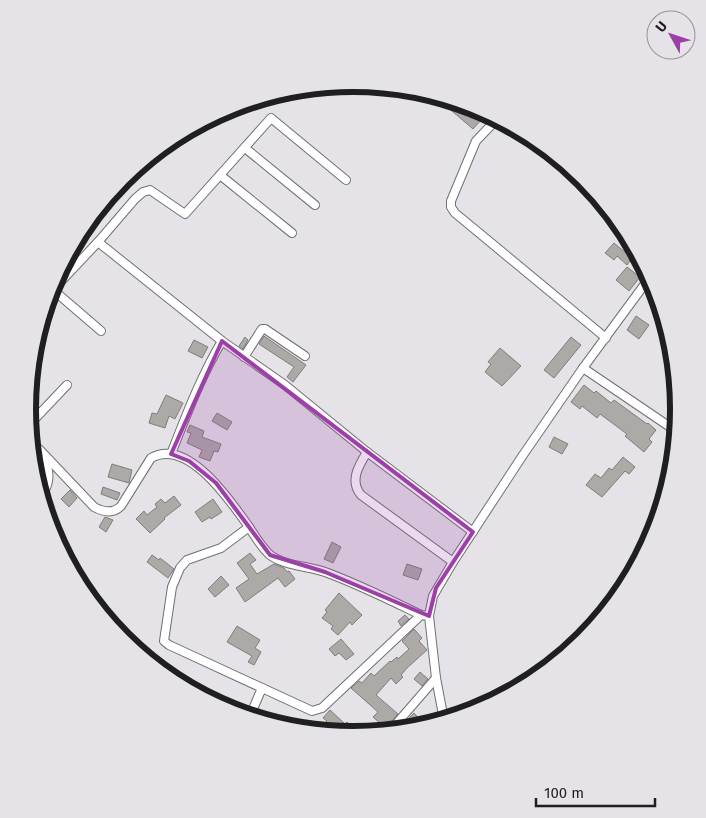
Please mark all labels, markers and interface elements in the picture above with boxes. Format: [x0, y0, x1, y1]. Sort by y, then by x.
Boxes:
north arrow [646, 10, 696, 60]
text: U [652, 18, 671, 36]
scale bar [536, 776, 655, 808]
text: 100 m [544, 784, 584, 802]

